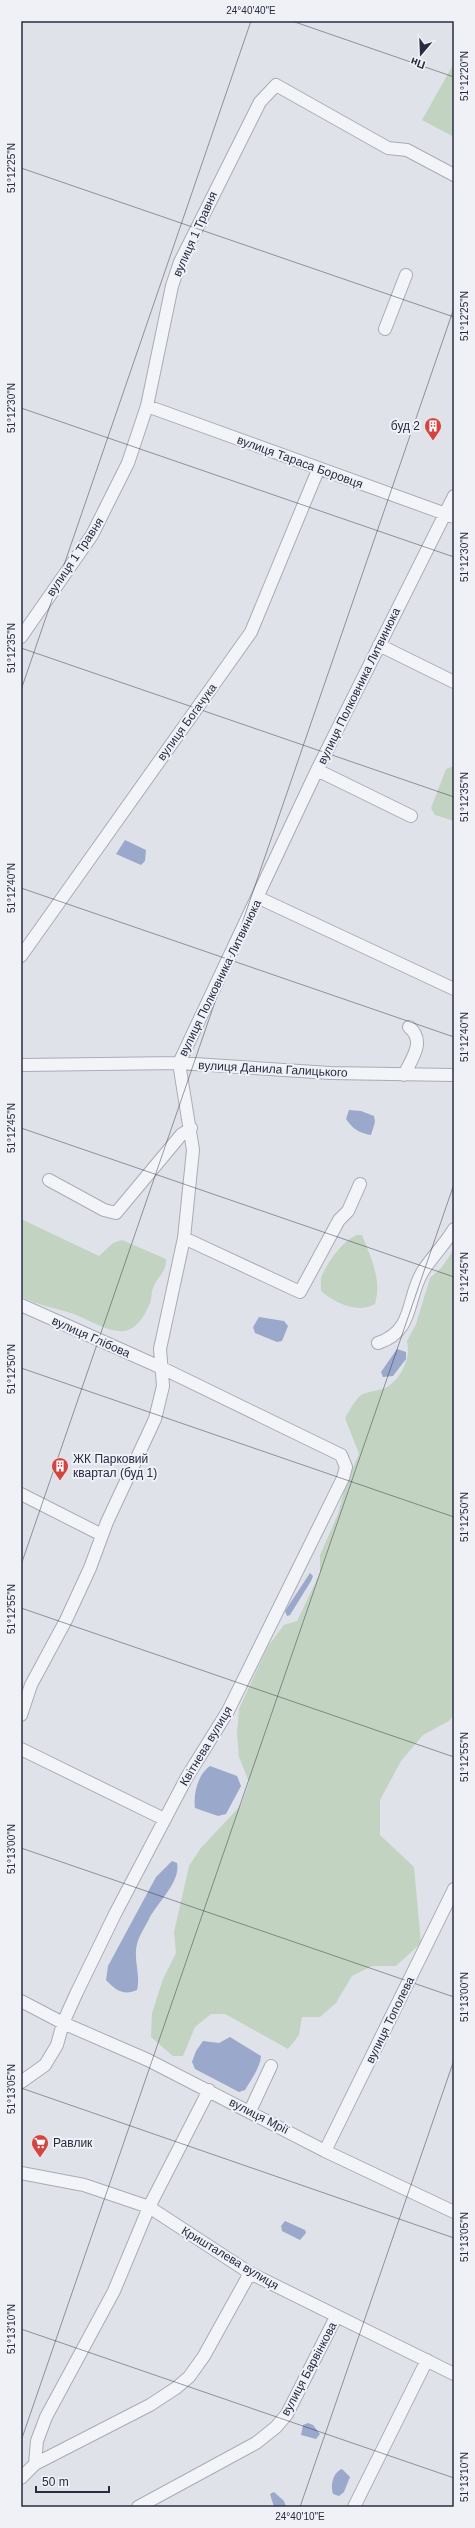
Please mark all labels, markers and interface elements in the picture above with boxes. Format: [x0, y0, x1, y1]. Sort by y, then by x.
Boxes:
text: 24°40'40"E [226, 5, 276, 16]
north arrow [401, 34, 441, 74]
text: 51°12'20"N [459, 51, 470, 101]
text: Пн [409, 55, 427, 71]
text: 51°12'25"N [6, 143, 17, 193]
street label: вулиця 1 Травня [170, 189, 220, 279]
text: 51°12'25"N [459, 291, 470, 341]
text: 51°12'30"N [6, 383, 17, 433]
building icon: буд 2 [423, 416, 443, 441]
place label: буд 2 [391, 419, 420, 433]
street label: вулиця Тараса Боровця [235, 433, 365, 491]
street label: вулиця 1 Травня [44, 515, 106, 599]
text: 51°12'30"N [459, 532, 470, 582]
street label: вулиця Полковника Литвинюка [315, 605, 403, 767]
text: 51°12'35"N [6, 623, 17, 673]
street label: вулиця Богачука [154, 681, 220, 763]
text: 51°12'35"N [459, 772, 470, 822]
text: 51°12'40"N [6, 863, 17, 913]
street label: вулиця Полковника Литвинюка [176, 897, 264, 1059]
text: 51°12'40"N [459, 1012, 470, 1062]
street label: вулиця Данила Галицького [198, 1058, 348, 1080]
text: 51°12'45"N [6, 1103, 17, 1153]
text: 51°12'45"N [459, 1252, 470, 1302]
street label: вулиця Глібова [50, 1313, 133, 1361]
text: 51°12'50"N [6, 1344, 17, 1394]
place label: ЖК Парковий квартал (буд 1) [73, 1452, 157, 1480]
building icon: ЖК Парковий квартал (буд 1) [50, 1456, 70, 1481]
text: 51°12'50"N [459, 1492, 470, 1542]
text: 51°12'55"N [6, 1584, 17, 1634]
street label: Квітнева вулиця [177, 1704, 235, 1788]
text: 51°12'55"N [459, 1732, 470, 1782]
text: 51°13'00"N [6, 1824, 17, 1874]
text: 51°13'00"N [459, 1972, 470, 2022]
street label: вулиця Тополева [363, 1974, 417, 2066]
text: 51°13'05"N [6, 2064, 17, 2114]
street label: вулиця Мрії [227, 2095, 292, 2137]
supermarket icon: Равлик [30, 2133, 50, 2158]
place label: Равлик [53, 2136, 93, 2150]
text: 51°13'05"N [459, 2212, 470, 2262]
street label: Кришталева вулиця [179, 2223, 281, 2293]
text: 51°13'10"N [6, 2304, 17, 2354]
street label: вулиця Барвінкова [278, 2319, 340, 2418]
text: 51°13'10"N [459, 2452, 470, 2502]
scale bar [36, 2468, 109, 2494]
text: 50 m [42, 2475, 69, 2489]
text: 24°40'10"E [275, 2511, 325, 2522]

